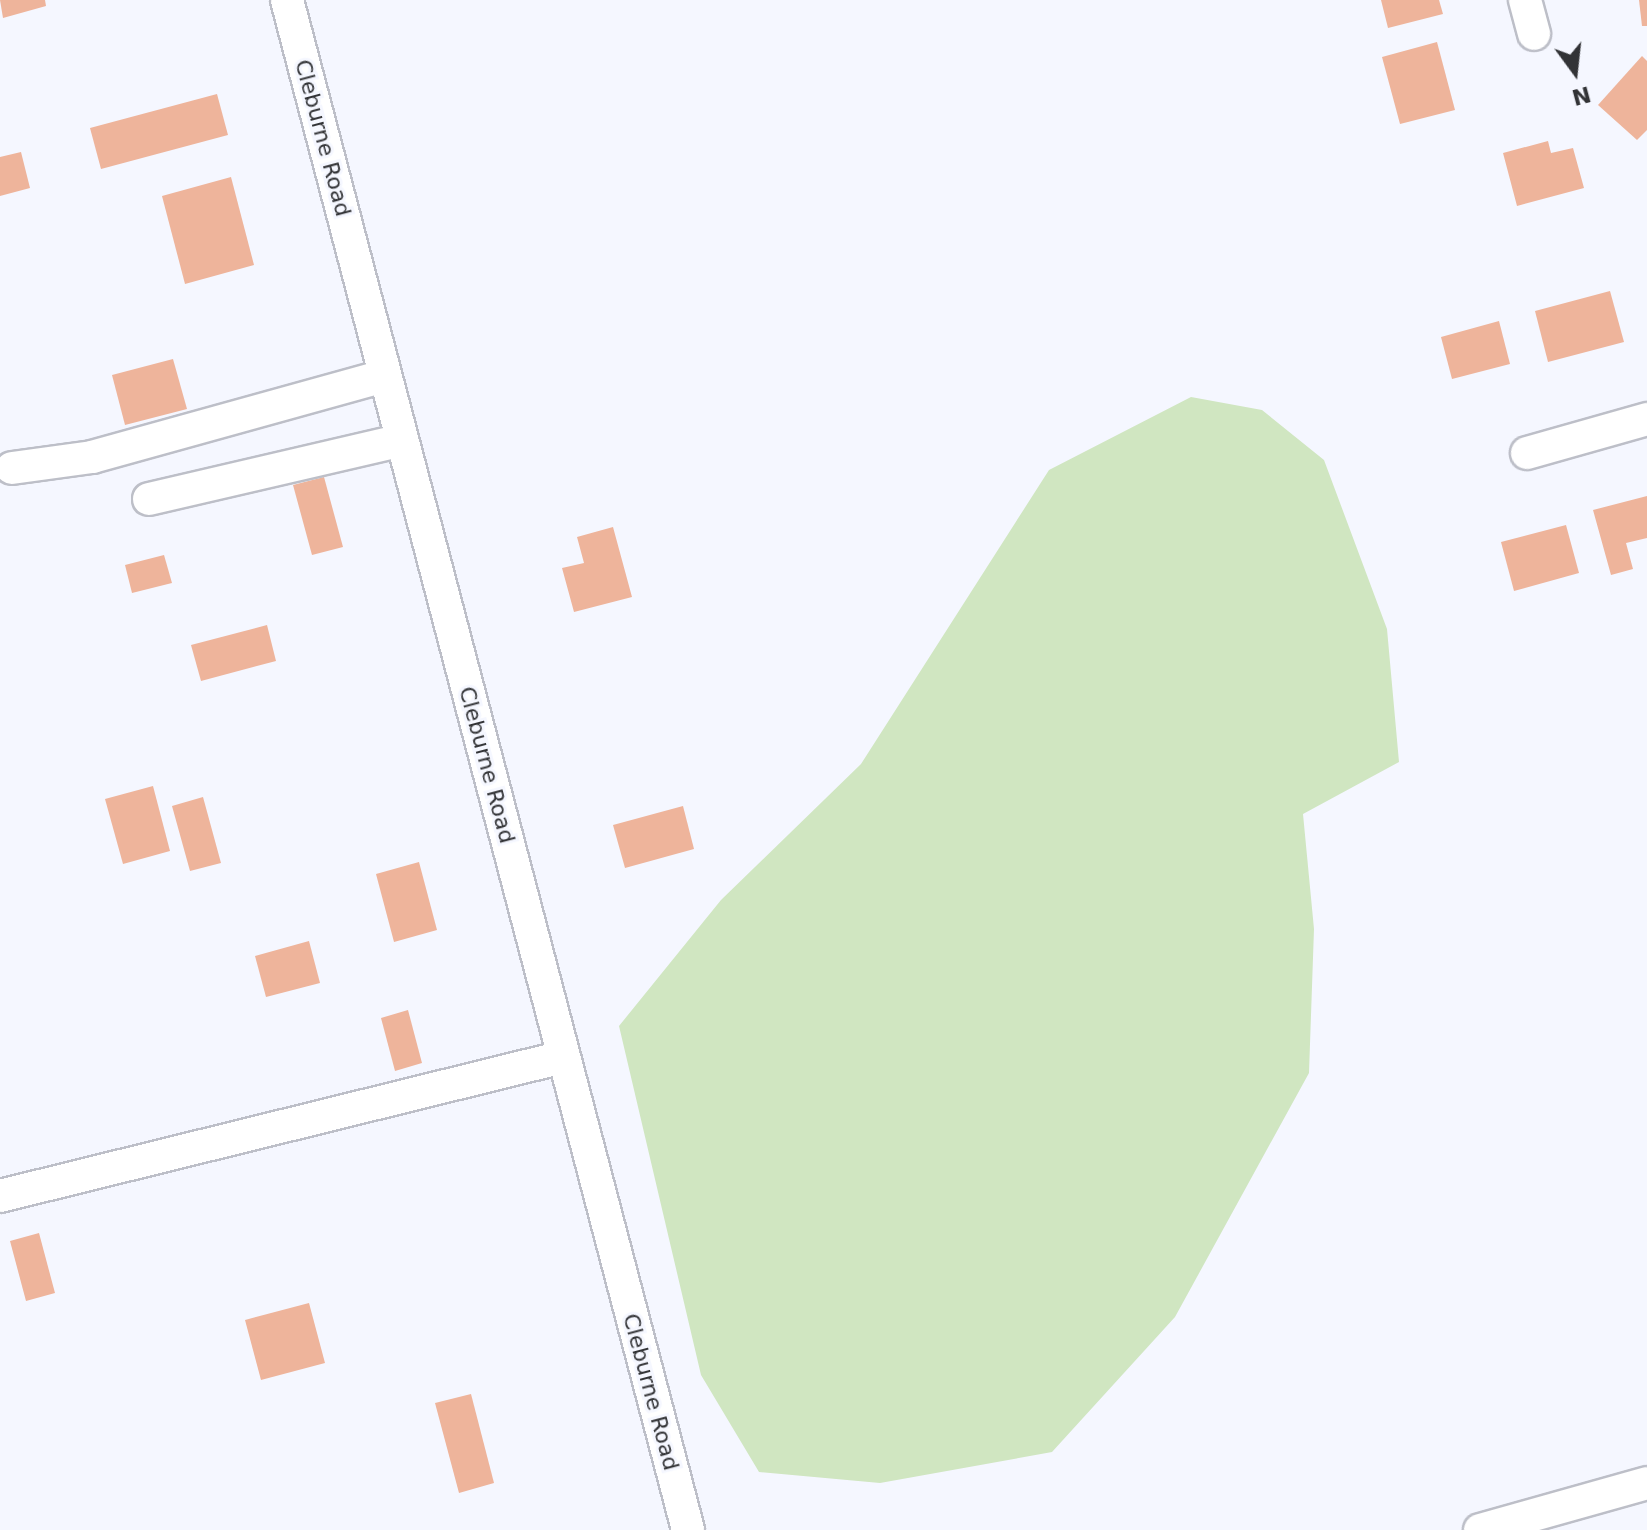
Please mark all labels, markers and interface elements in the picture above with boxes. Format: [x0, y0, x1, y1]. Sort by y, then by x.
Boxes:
north arrow [1535, 32, 1615, 112]
street label: Cleburne Road [289, 57, 357, 219]
text: N [1569, 81, 1593, 110]
street label: Cleburne Road [453, 684, 521, 846]
street label: Cleburne Road [617, 1311, 685, 1473]

